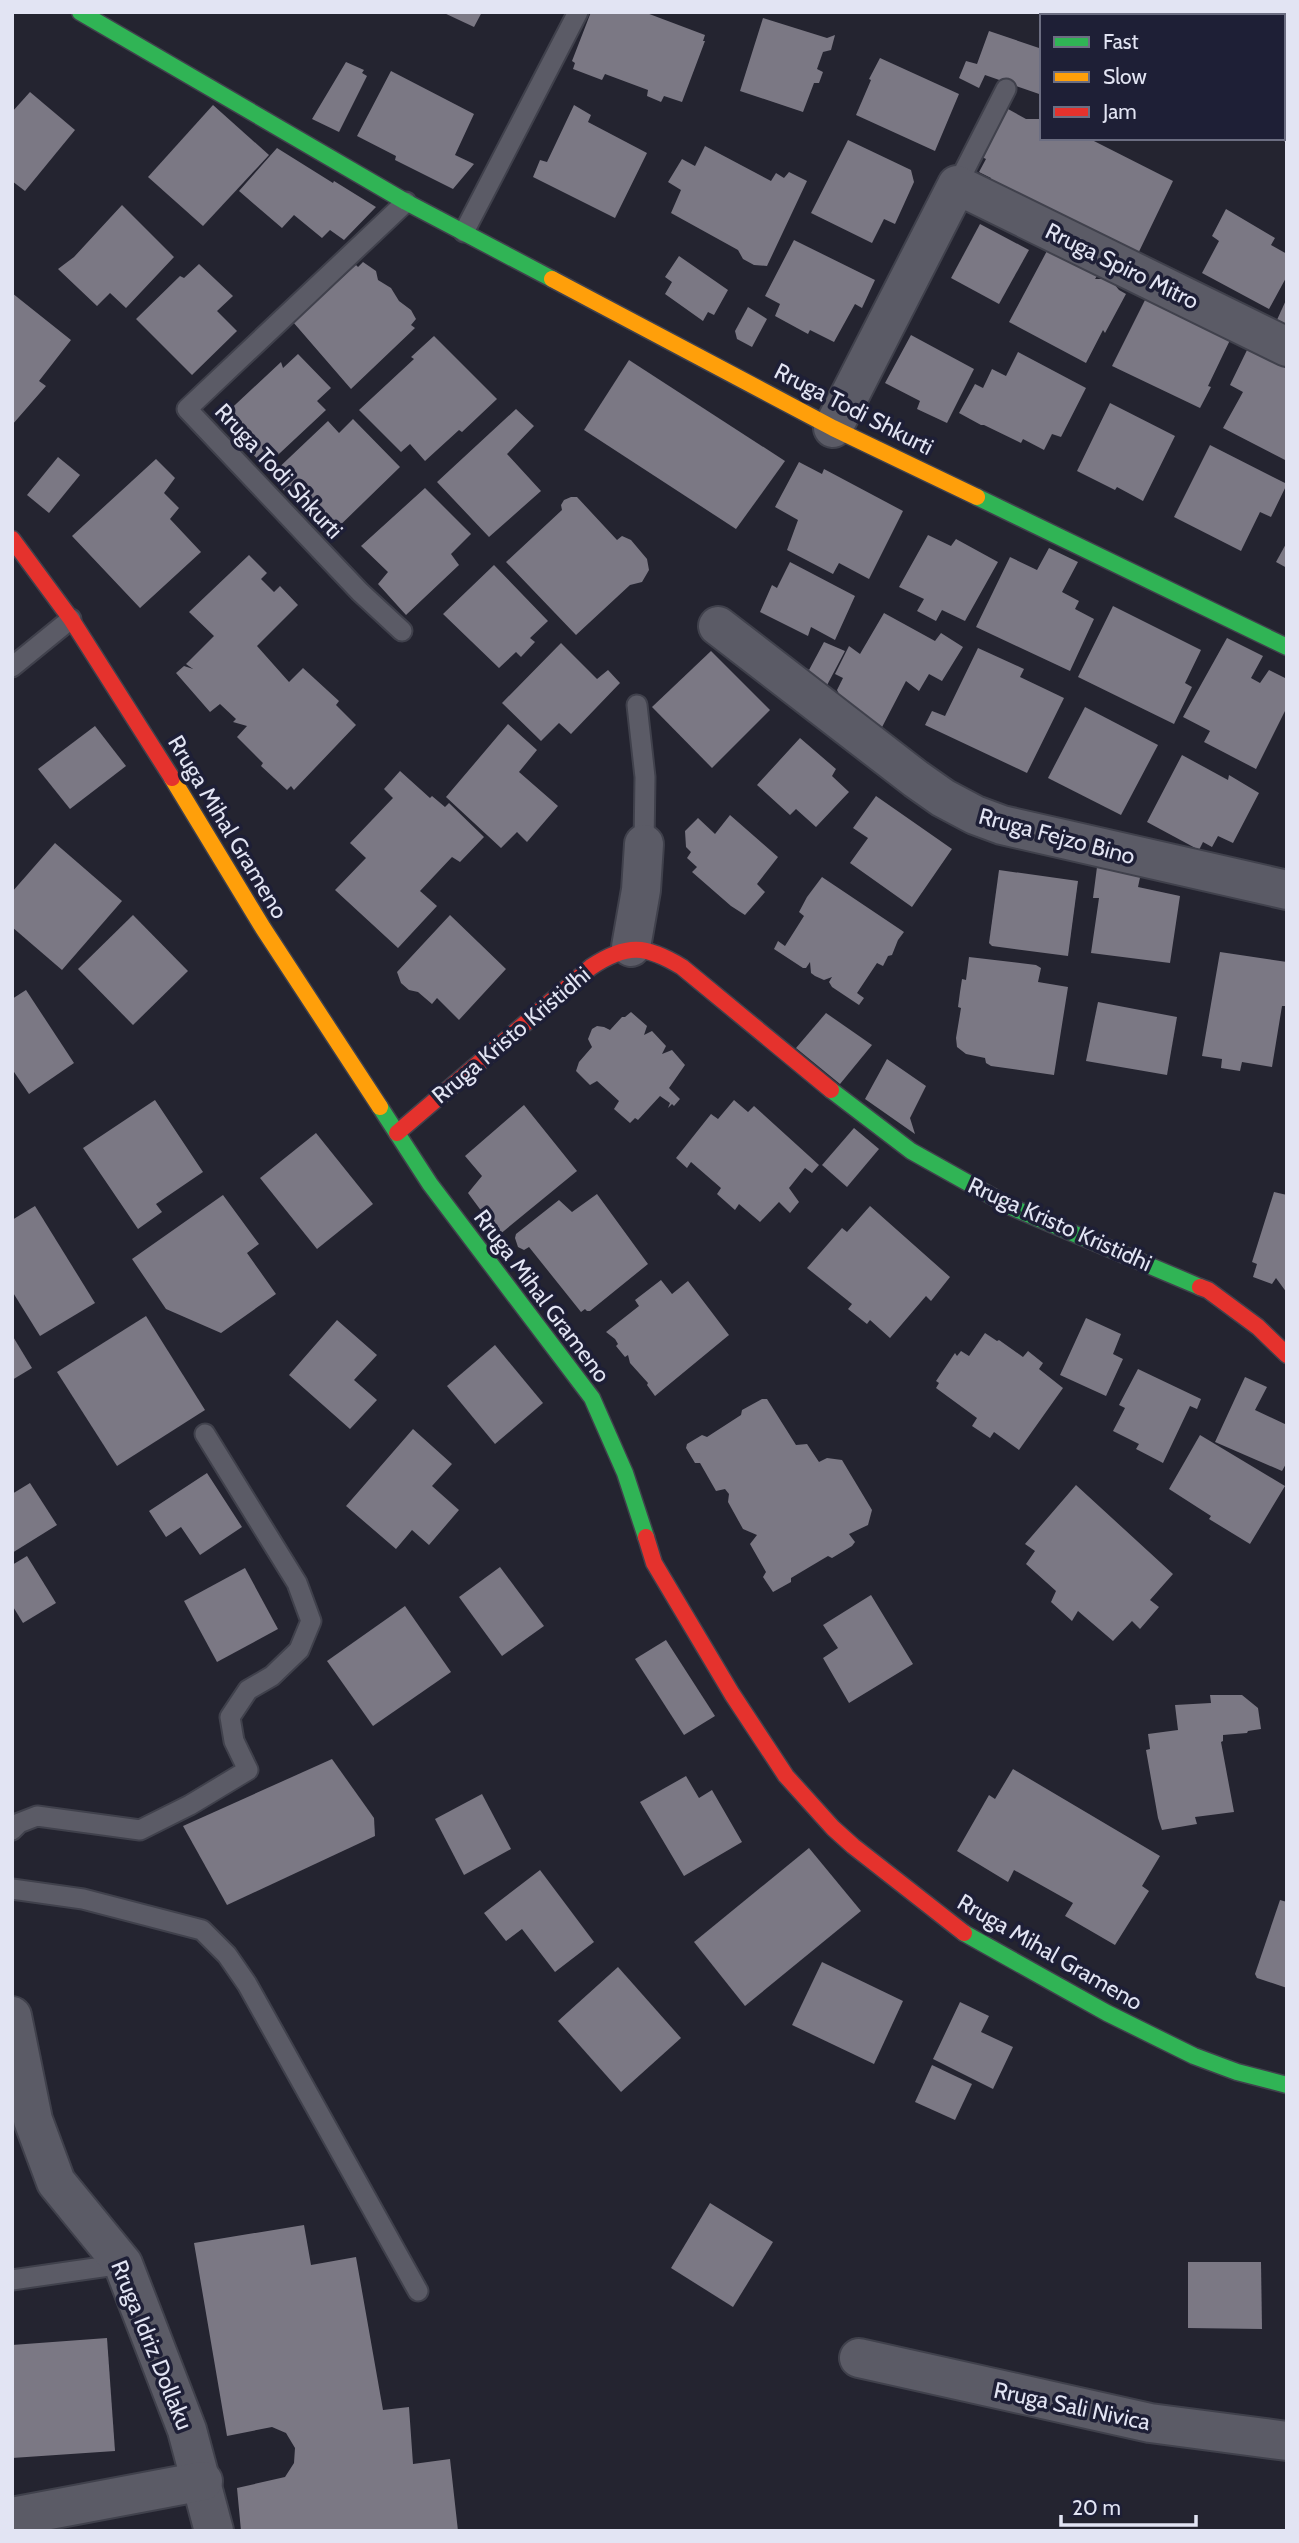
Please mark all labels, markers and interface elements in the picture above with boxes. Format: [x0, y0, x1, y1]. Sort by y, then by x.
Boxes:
legend [1040, 14, 1285, 140]
text: Fast [1103, 29, 1139, 54]
text: Slow [1103, 64, 1147, 89]
text: Jam [1102, 99, 1137, 124]
street label: Rruga Spiro Mitro [1041, 217, 1203, 315]
street label: Rruga Todi Shkurti [770, 357, 938, 461]
street label: Rruga Todi Shkurti [209, 398, 349, 544]
street label: Rruga Mihal Grameno [162, 730, 294, 924]
street label: Rruga Fejzo Bino [976, 802, 1138, 870]
street label: Rruga Kristo Kristidhi [426, 961, 596, 1109]
street label: Rruga Kristo Kristidhi [964, 1171, 1156, 1277]
street label: Rruga Mihal Grameno [468, 1204, 616, 1388]
street label: Rruga Mihal Grameno [952, 1888, 1148, 2016]
street label: Rruga Idriz Dollaku [105, 2256, 199, 2434]
street label: Rruga Sali Nivica [991, 2376, 1153, 2436]
scale bar [1061, 2484, 1196, 2528]
text: 20 m [1072, 2495, 1121, 2520]

